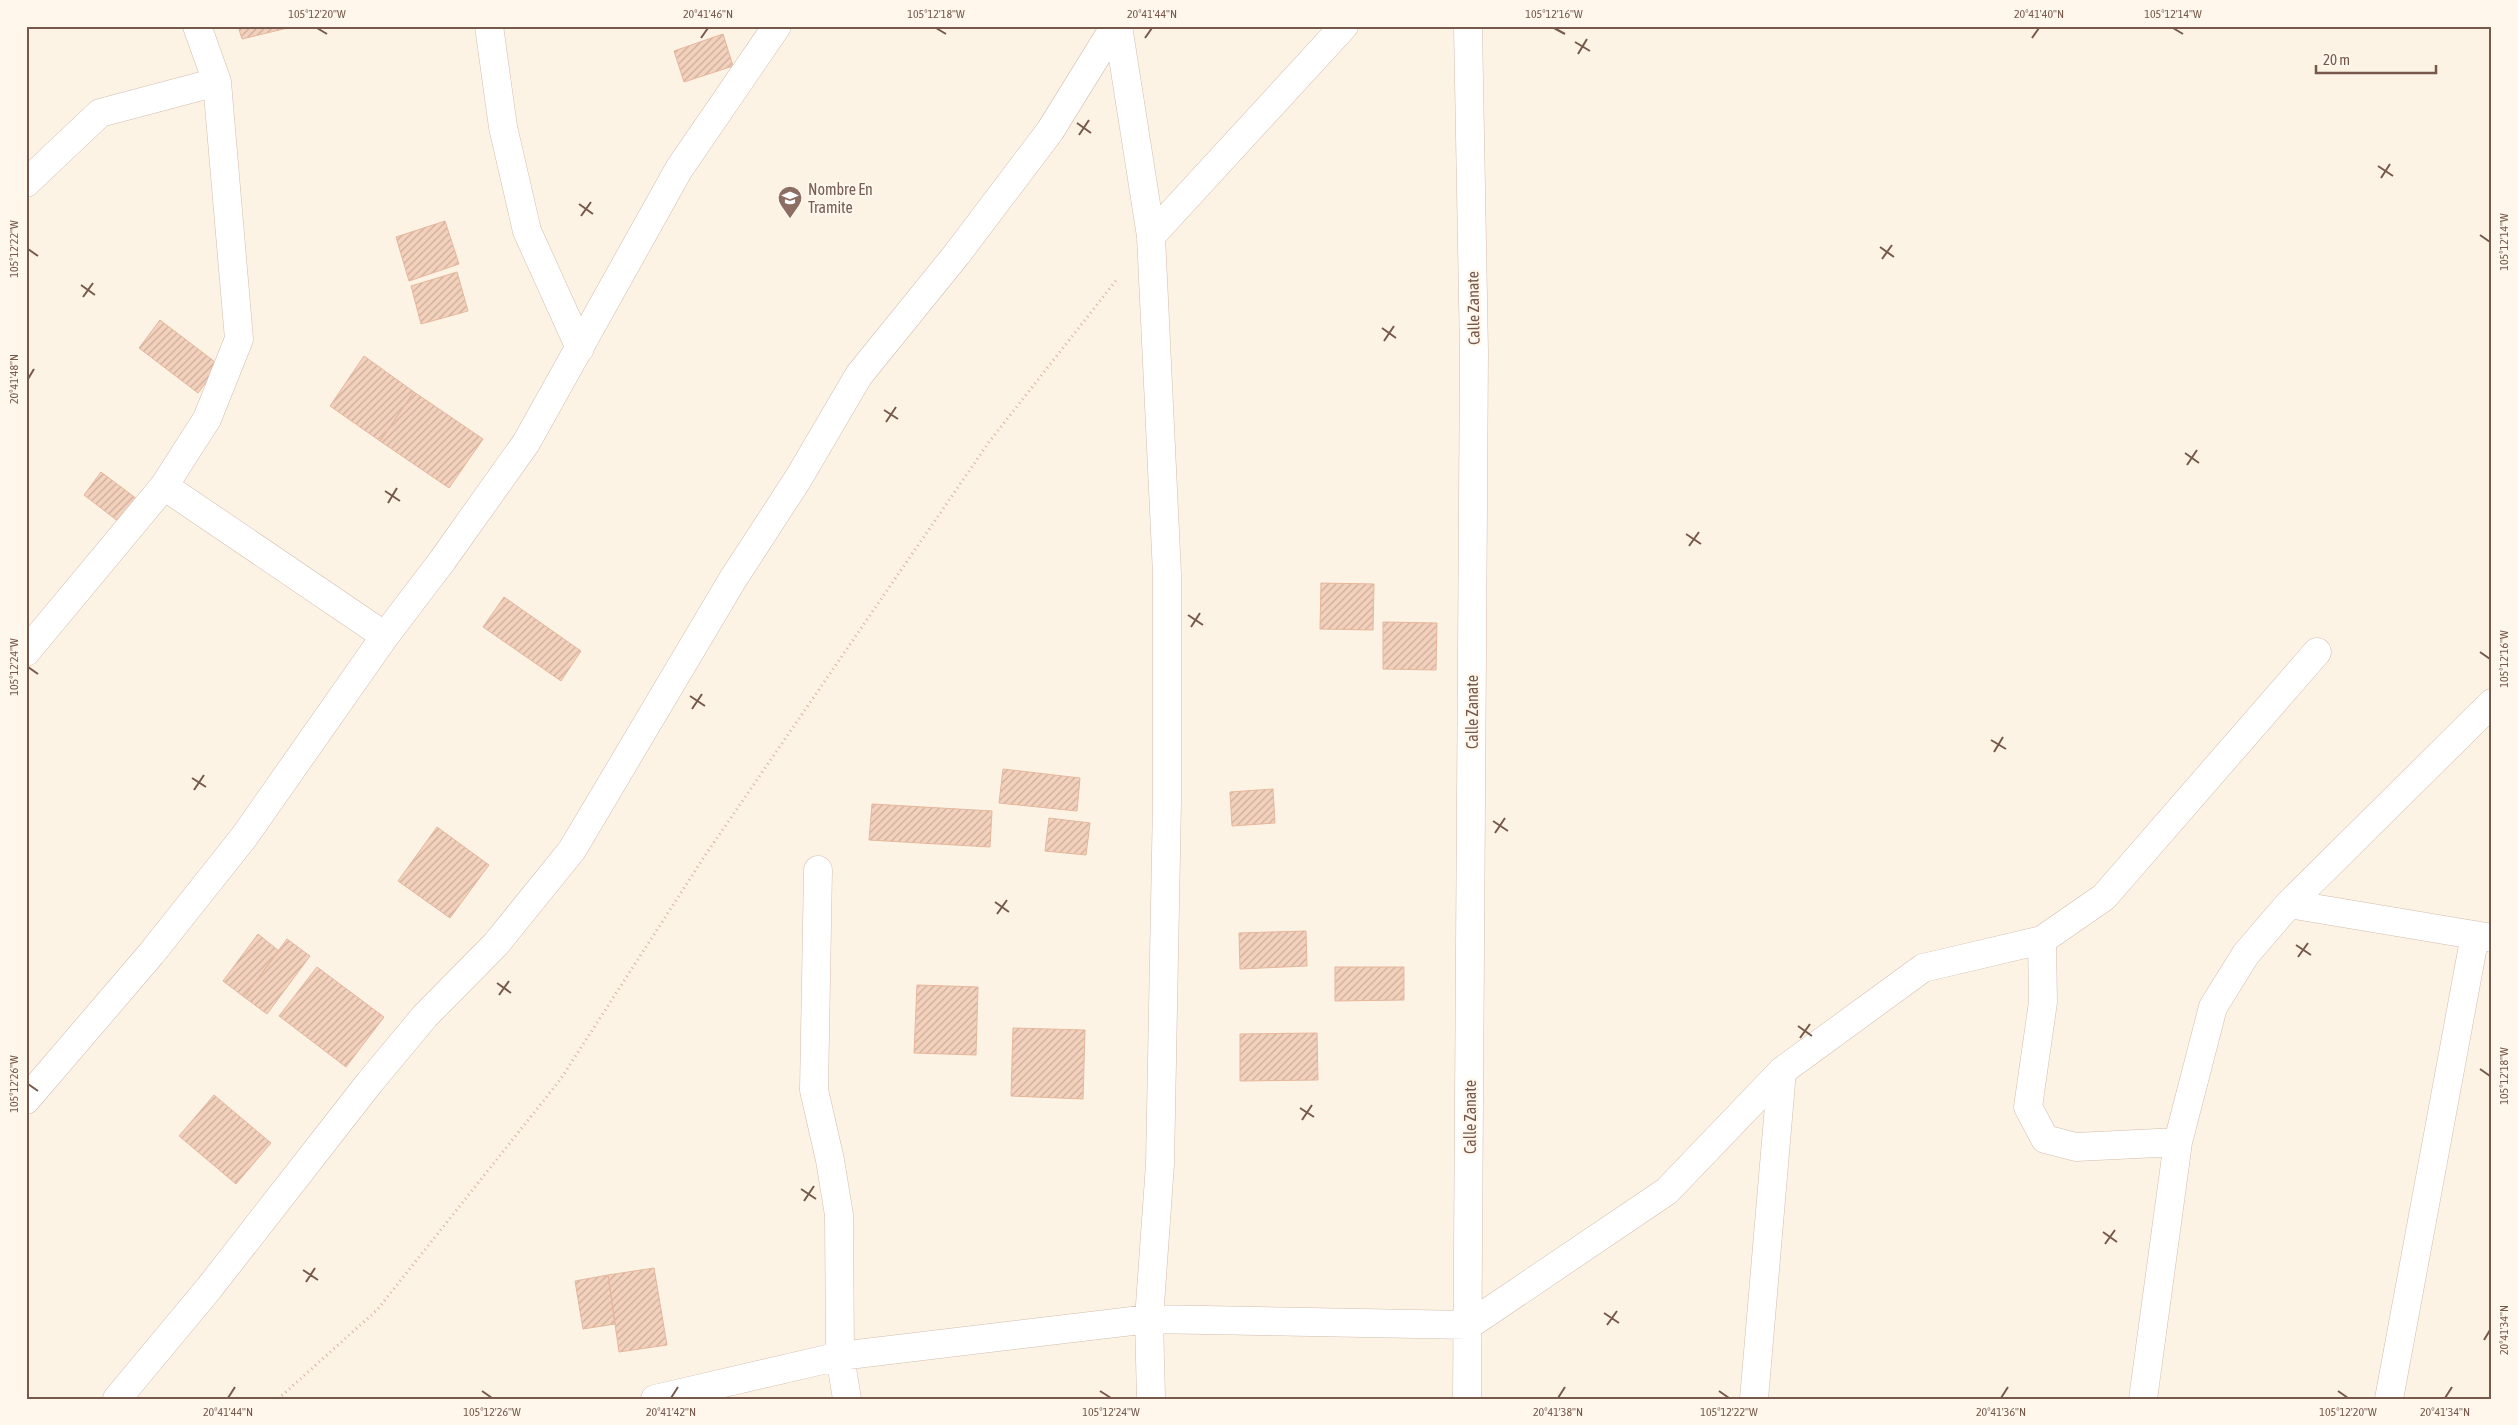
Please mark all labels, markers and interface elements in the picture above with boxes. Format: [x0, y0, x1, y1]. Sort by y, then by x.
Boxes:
text: 105°12'20"W [288, 7, 346, 21]
text: 20°41'46"N [683, 7, 733, 21]
text: 105°12'18"W [907, 7, 965, 21]
text: 20°41'44"N [1127, 7, 1177, 21]
text: 105°12'16"W [1525, 7, 1583, 21]
text: 20°41'40"N [2014, 7, 2064, 21]
text: 105°12'14"W [2144, 7, 2202, 21]
scale bar [2316, 42, 2436, 74]
text: 20 m [2323, 51, 2350, 68]
place label: Nombre En Tramite [808, 180, 873, 216]
school or university icon: Nombre En Tramite [777, 185, 803, 219]
text: 105°12'14"W [2497, 213, 2511, 271]
text: 105°12'22"W [7, 220, 21, 278]
street label: Calle Zanate [1463, 271, 1483, 345]
text: 20°41'48"N [7, 354, 21, 404]
text: 105°12'16"W [2497, 630, 2511, 688]
text: 105°12'24"W [7, 638, 21, 696]
street label: Calle Zanate [1463, 675, 1481, 749]
text: 105°12'18"W [2497, 1047, 2511, 1105]
text: 105°12'26"W [7, 1055, 21, 1113]
street label: Calle Zanate [1461, 1080, 1479, 1154]
text: 20°41'34"N [2497, 1305, 2511, 1355]
text: 20°41'44"N [203, 1405, 253, 1419]
text: 105°12'26"W [463, 1405, 521, 1419]
text: 20°41'42"N [646, 1405, 696, 1419]
text: 105°12'24"W [1082, 1405, 1140, 1419]
text: 20°41'38"N [1533, 1405, 1583, 1419]
text: 105°12'22"W [1700, 1405, 1758, 1419]
text: 20°41'36"N [1976, 1405, 2026, 1419]
text: 105°12'20"W [2319, 1405, 2377, 1419]
text: 20°41'34"N [2420, 1405, 2470, 1419]

